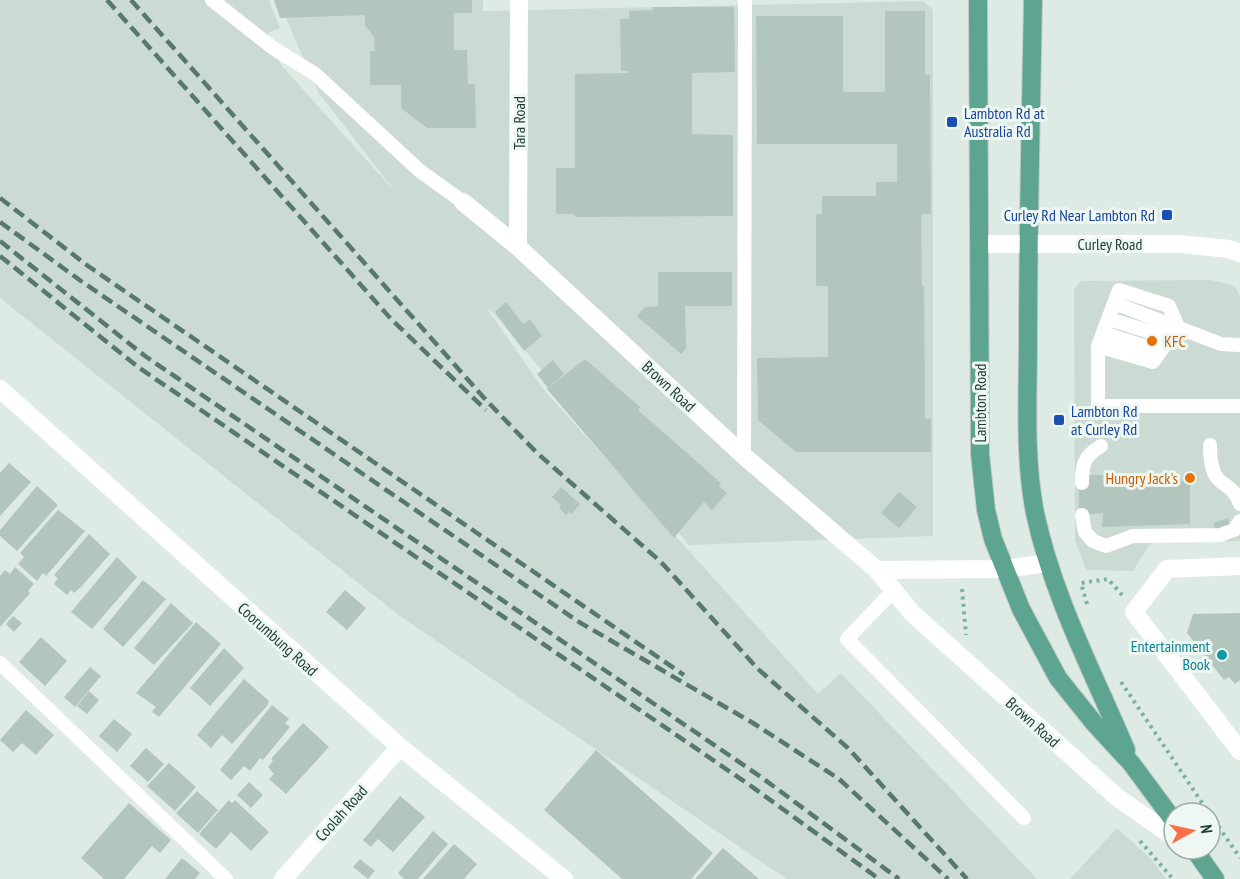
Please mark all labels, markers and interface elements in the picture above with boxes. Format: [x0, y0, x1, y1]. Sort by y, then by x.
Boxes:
street label: Tara Road [509, 96, 529, 150]
place label: Lambton Rd at Australia Rd [964, 103, 1045, 141]
marker: Lambton Rd at Australia Rd [945, 115, 959, 129]
place label: Curley Rd Near Lambton Rd [1004, 205, 1155, 225]
marker: Curley Rd Near Lambton Rd [1160, 208, 1174, 222]
street label: Curley Road [1078, 234, 1142, 254]
place label: KFC [1164, 331, 1186, 351]
marker: KFC [1145, 334, 1159, 348]
street label: Brown Road [638, 356, 700, 416]
street label: Lambton Road [970, 363, 990, 443]
place label: Lambton Rd at Curley Rd [1071, 401, 1137, 439]
marker: Lambton Rd at Curley Rd [1052, 413, 1066, 427]
place label: Hungry Jack's [1106, 468, 1178, 488]
marker: Hungry Jack's [1183, 471, 1197, 485]
street label: Coorumbung Road [234, 598, 322, 680]
place label: Entertainment Book [1131, 636, 1211, 674]
marker: Entertainment Book [1215, 648, 1229, 662]
street label: Brown Road [1002, 693, 1064, 752]
street label: Coolah Road [311, 781, 371, 845]
north arrow [1162, 801, 1222, 861]
text: N [1196, 823, 1217, 835]

